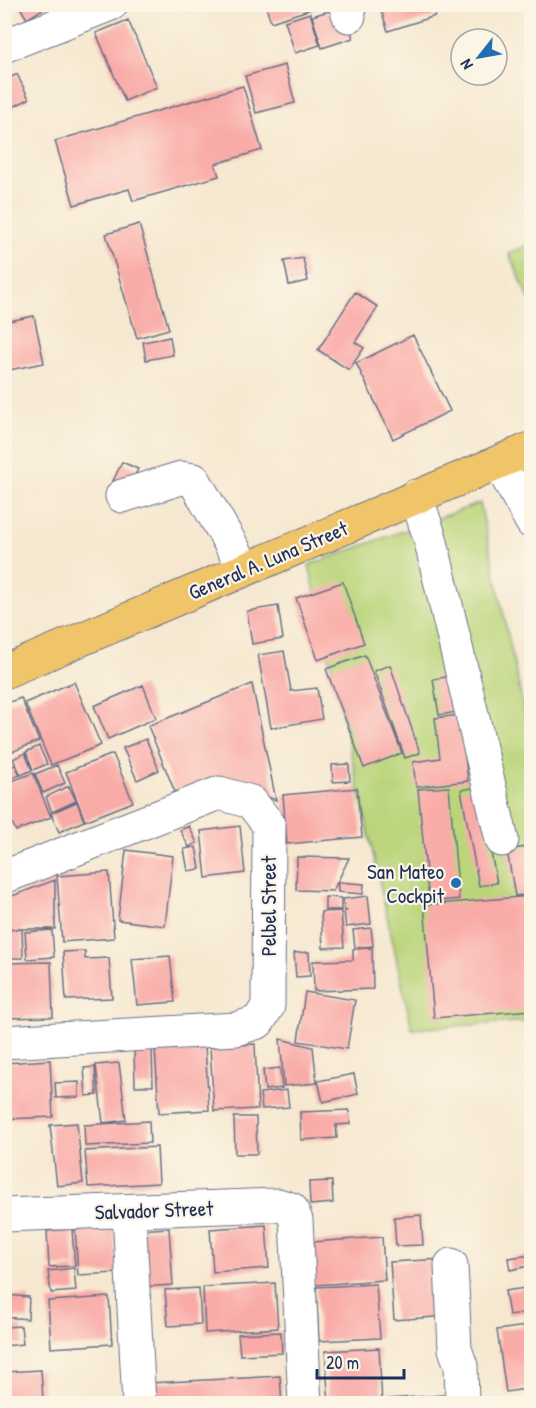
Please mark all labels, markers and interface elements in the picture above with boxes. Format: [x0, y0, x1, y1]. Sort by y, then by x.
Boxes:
north arrow [449, 27, 509, 87]
text: N [454, 55, 478, 74]
street label: General A. Luna Street [184, 513, 353, 607]
street label: Pelbel Street [254, 855, 283, 956]
place label: San Mateo Cockpit [367, 857, 445, 910]
marker: San Mateo Cockpit [449, 876, 463, 890]
street label: Salvador Street [94, 1193, 215, 1227]
scale bar [317, 1342, 404, 1380]
text: 20 m [326, 1350, 359, 1375]

